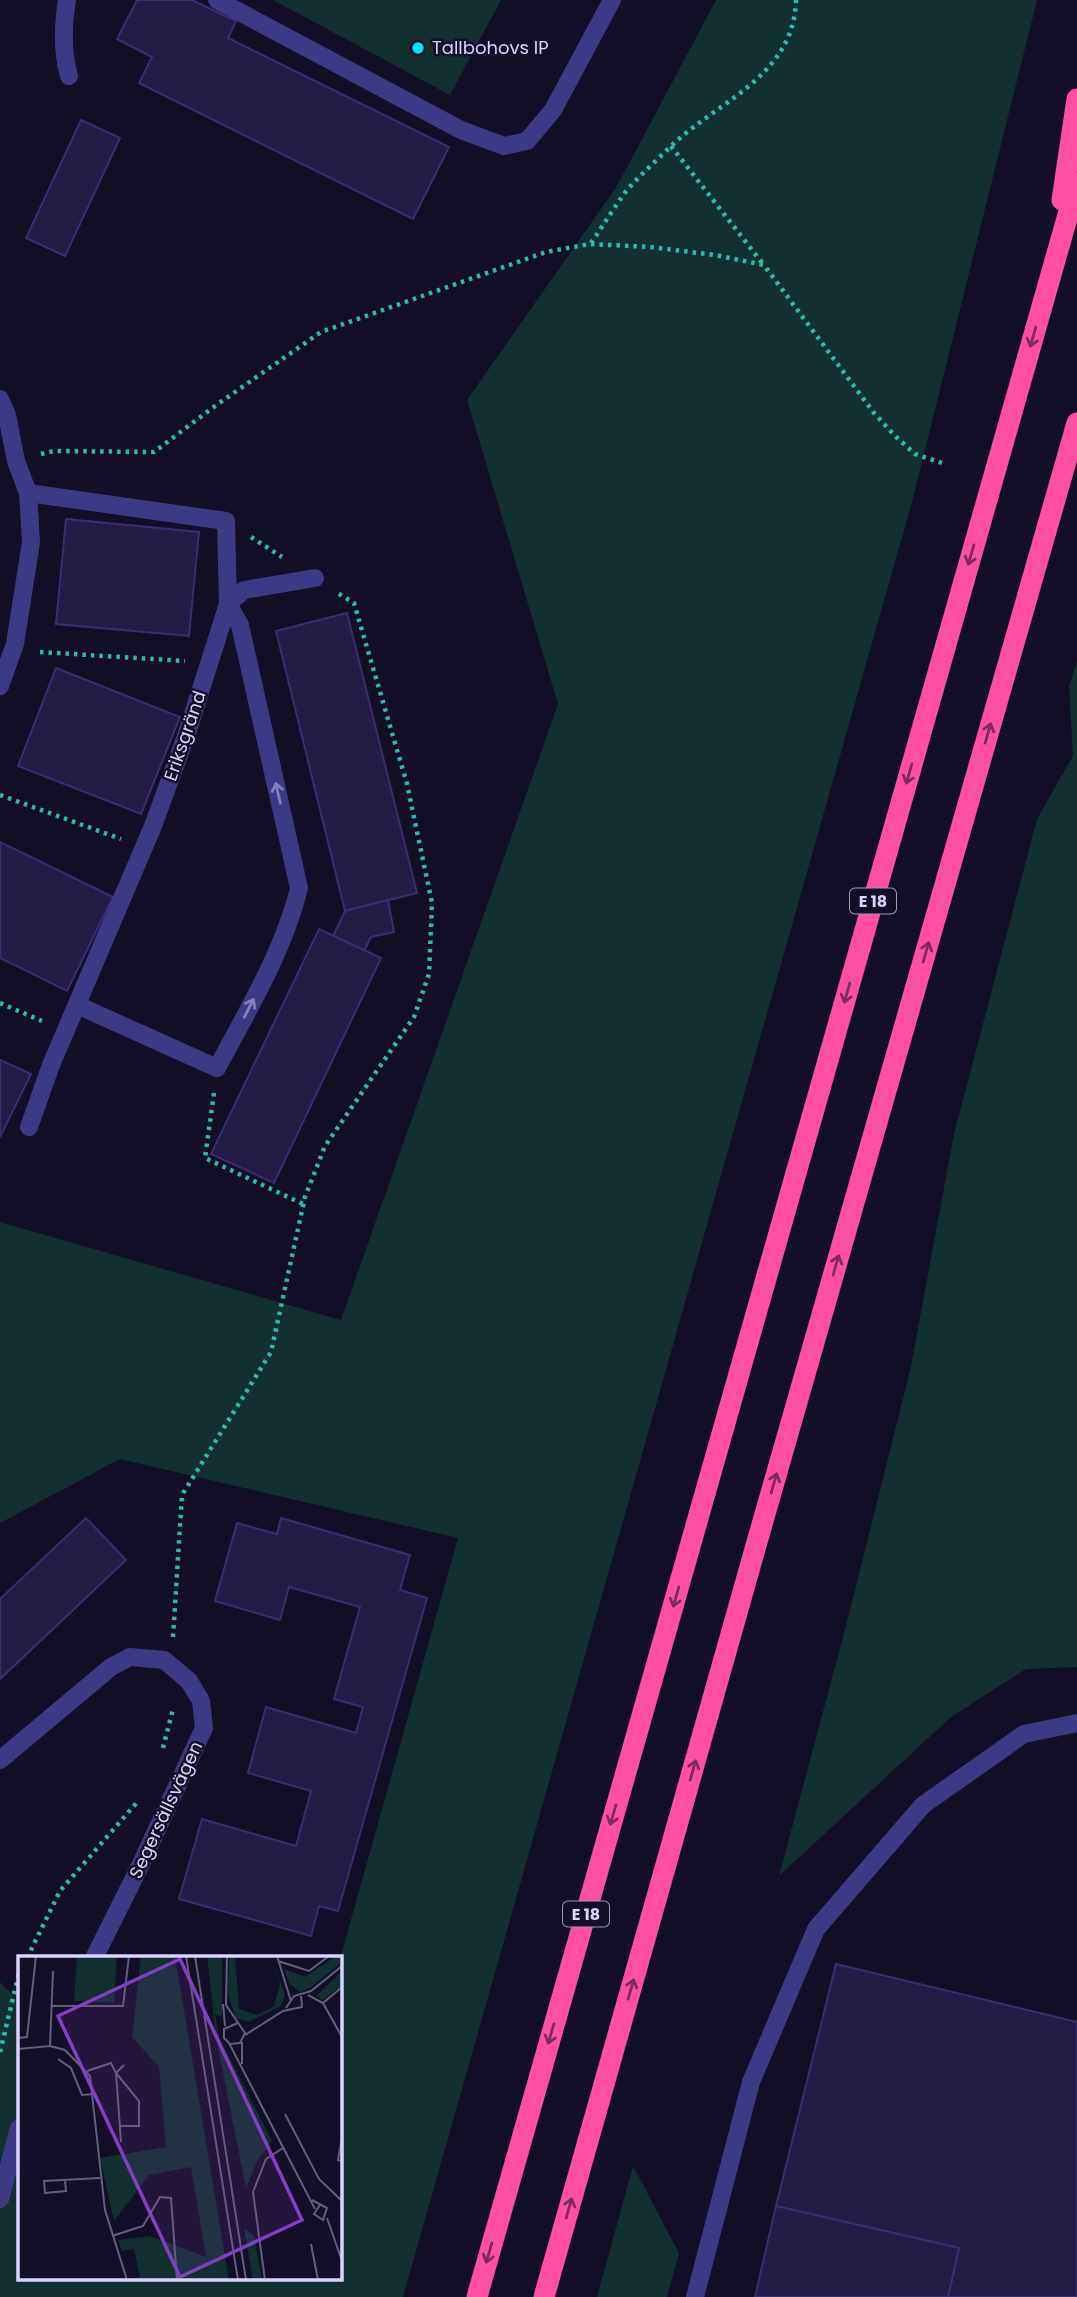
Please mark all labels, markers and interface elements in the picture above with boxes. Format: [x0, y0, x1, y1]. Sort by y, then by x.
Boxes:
place label: Tallbohovs IP [432, 35, 549, 60]
marker: Tallbohovs IP [410, 40, 426, 56]
one-way arrow [1026, 325, 1039, 347]
one-way arrow [964, 544, 977, 566]
street label: Eriksgränd [157, 687, 212, 784]
one-way arrow [983, 722, 996, 744]
one-way arrow [902, 762, 915, 785]
one-way arrow [271, 782, 284, 805]
road number: E 18 [850, 888, 896, 914]
one-way arrow [920, 941, 933, 963]
one-way arrow [839, 982, 852, 1004]
one-way arrow [243, 998, 257, 1019]
one-way arrow [831, 1254, 844, 1276]
one-way arrow [768, 1473, 781, 1495]
one-way arrow [668, 1585, 681, 1607]
street label: Segersällsvägen [123, 1737, 208, 1882]
one-way arrow [687, 1759, 700, 1781]
one-way arrow [606, 1804, 619, 1826]
road number: E 18 [563, 1902, 609, 1926]
inset map [18, 1956, 341, 2280]
one-way arrow [625, 1978, 638, 2000]
one-way arrow [544, 2023, 557, 2045]
one-way arrow [563, 2197, 576, 2220]
one-way arrow [482, 2242, 495, 2264]

